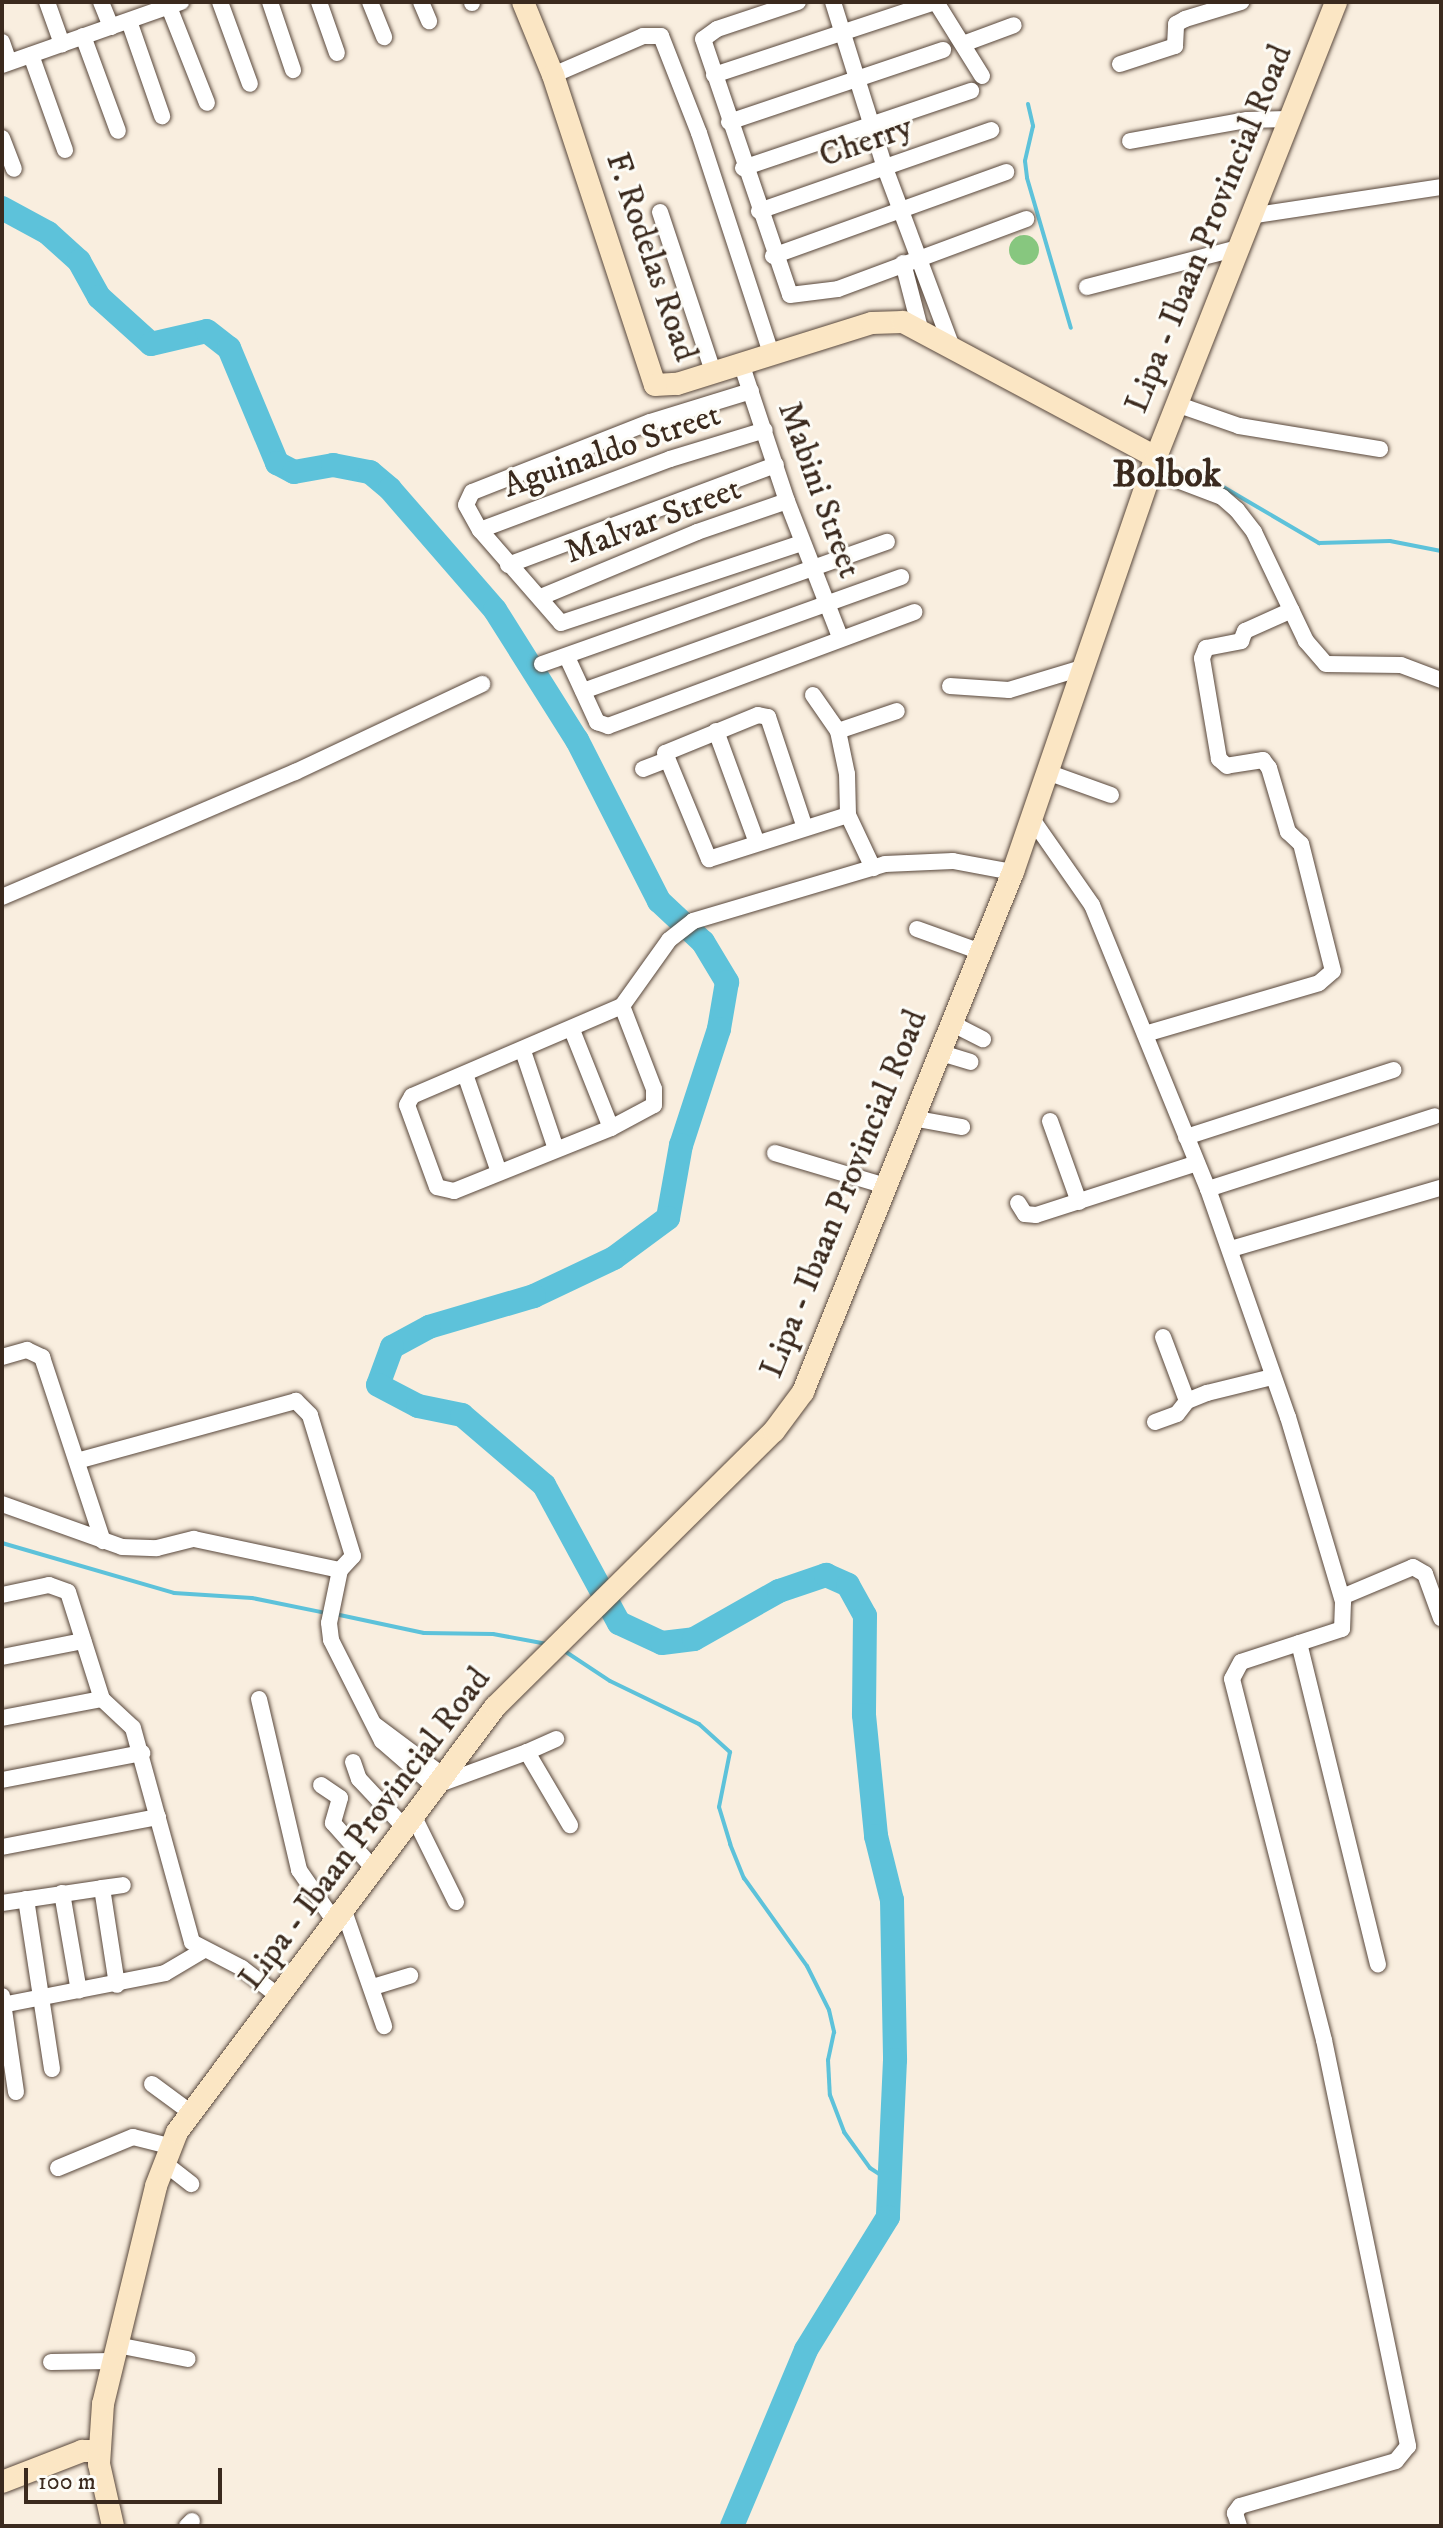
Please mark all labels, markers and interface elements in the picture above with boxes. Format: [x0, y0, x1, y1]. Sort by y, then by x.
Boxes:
street label: Lipa - Ibaan Provincial Road [1116, 39, 1302, 419]
street label: Cherry [814, 107, 918, 177]
street label: F. Rodelas Road [596, 147, 706, 367]
street label: Aguinaldo Street [498, 395, 726, 507]
street label: Mabini Street [768, 396, 870, 584]
district label: Bolbok [1113, 453, 1221, 499]
street label: Malvar Street [559, 469, 747, 573]
street label: Lipa - Ibaan Provincial Road [751, 1004, 937, 1384]
street label: Lipa - Ibaan Provincial Road [230, 1660, 500, 1998]
scale bar [28, 2452, 226, 2502]
text: 100 m [38, 2467, 96, 2497]

